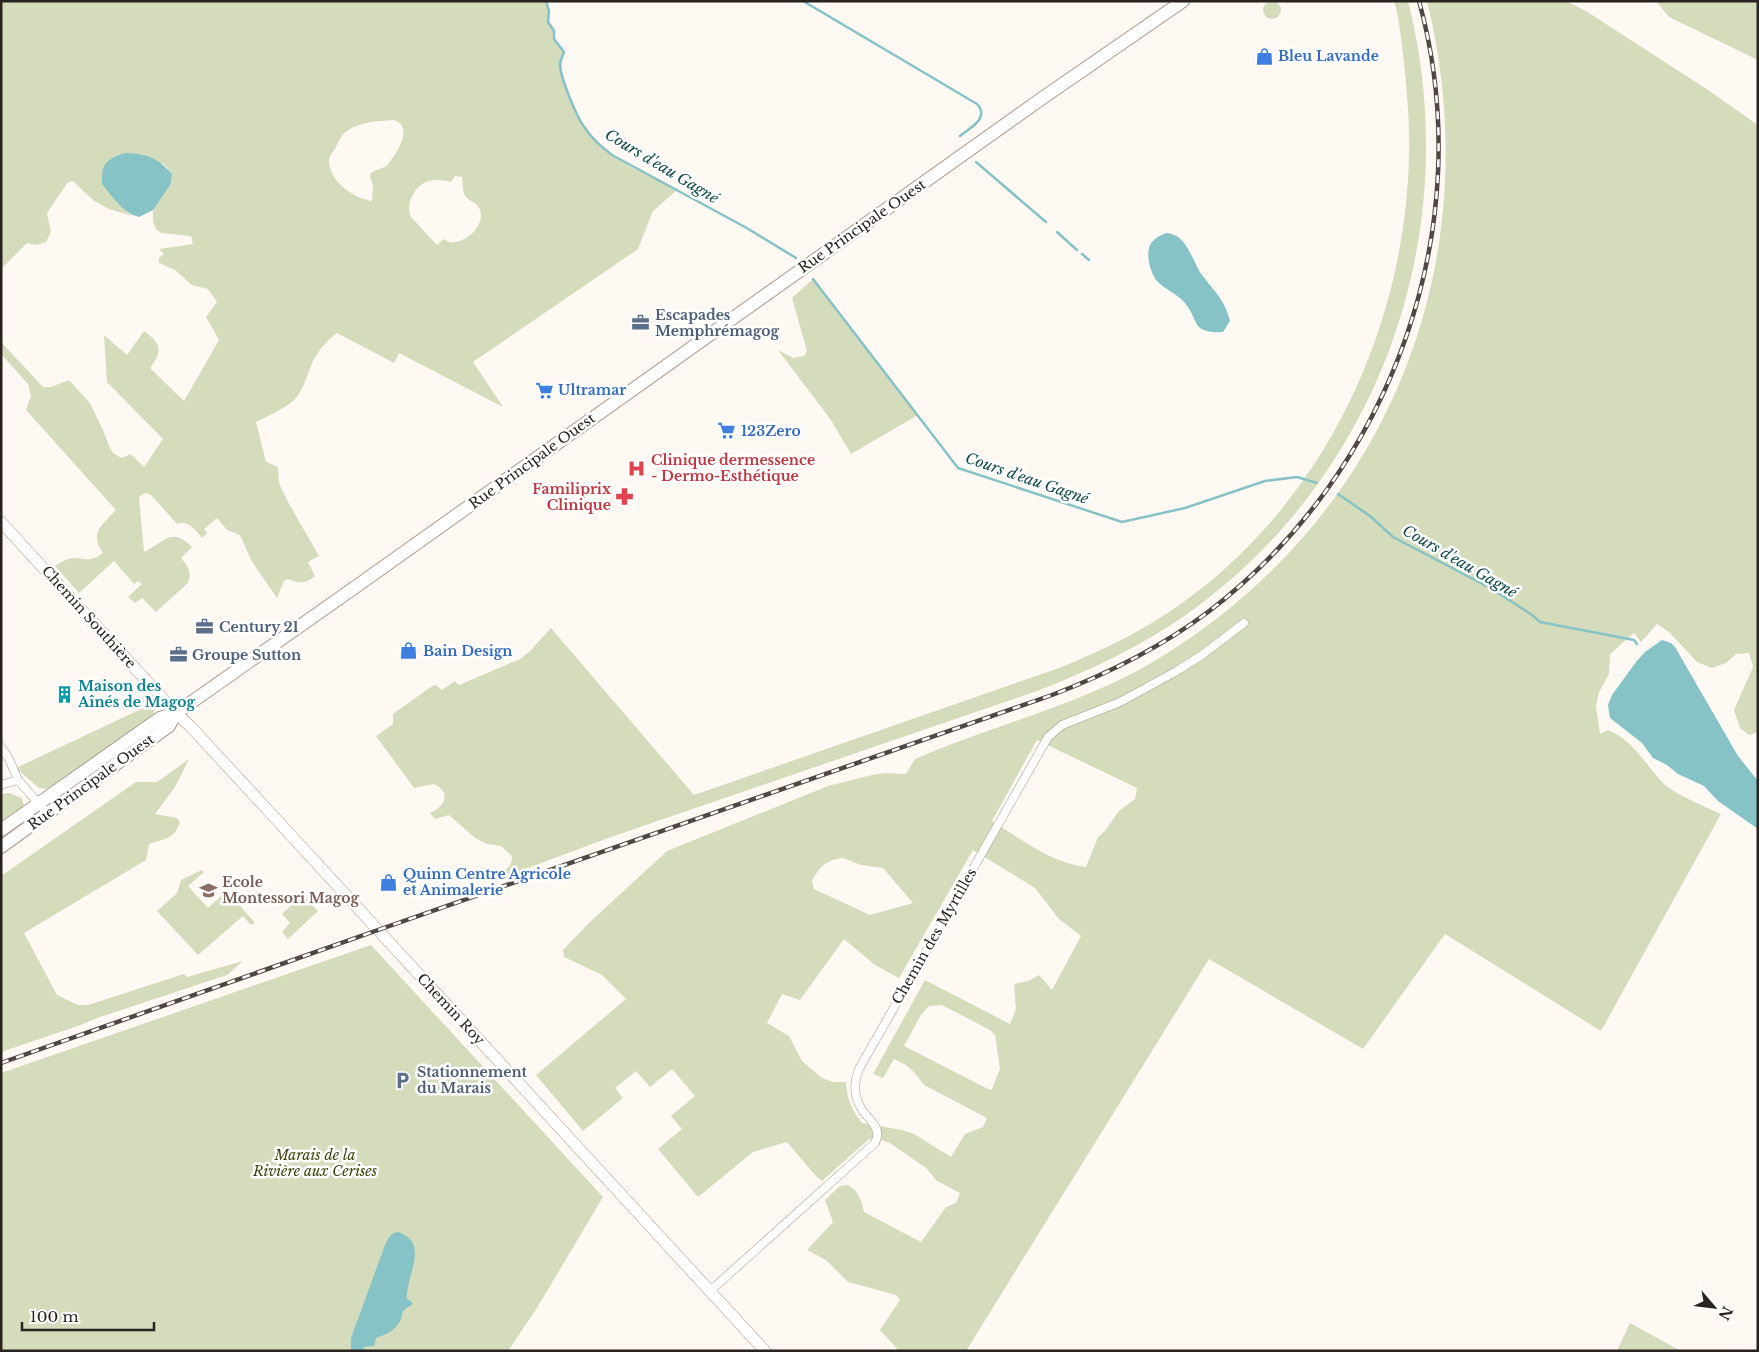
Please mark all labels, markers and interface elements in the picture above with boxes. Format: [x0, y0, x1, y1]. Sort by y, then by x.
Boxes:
shop icon: Bleu Lavande [1254, 46, 1274, 66]
place label: Bleu Lavande [1278, 47, 1379, 65]
water label: Cours d'eau Gagné [602, 125, 723, 208]
street label: Rue Principale Ouest [795, 175, 930, 277]
place label: Escapades Memphrémagog [655, 306, 779, 340]
office icon: Escapades Memphrémagog [631, 313, 651, 333]
supermarket icon: Ultramar [534, 380, 554, 400]
place label: Ultramar [558, 381, 626, 399]
street label: Rue Principale Ouest [465, 409, 599, 513]
supermarket icon: 123Zero [717, 421, 737, 441]
place label: 123Zero [741, 422, 801, 440]
water label: Cours d'eau Gagné [963, 448, 1092, 508]
place label: Clinique dermessence - Dermo-Esthétique [651, 451, 815, 485]
hospital icon: Clinique dermessence - Dermo-Esthétique [627, 458, 647, 478]
place label: Familiprix Clinique [532, 480, 612, 514]
pharmacy icon: Familiprix Clinique [615, 487, 635, 507]
water label: Cours d'eau Gagné [1399, 520, 1522, 602]
street label: Chemin Southière [38, 562, 140, 672]
office icon: Century 21 [195, 617, 215, 637]
place label: Century 21 [219, 618, 299, 636]
shop icon: Bain Design [399, 641, 419, 661]
place label: Bain Design [423, 642, 513, 660]
office icon: Groupe Sutton [168, 645, 188, 665]
place label: Groupe Sutton [192, 646, 301, 664]
place label: Maison des Aînés de Magog [77, 677, 195, 711]
building icon: Maison des Aînés de Magog [54, 684, 74, 704]
street label: Rue Principale Ouest [24, 730, 158, 834]
place label: Quinn Centre Agricole et Animalerie [403, 865, 571, 899]
street label: Chemin des Myrtilles [888, 865, 980, 1007]
shop icon: Quinn Centre Agricole et Animalerie [379, 872, 399, 892]
place label: Ecole Montessori Magog [222, 873, 359, 907]
school or university icon: Ecole Montessori Magog [198, 880, 218, 900]
street label: Chemin Roy [413, 970, 489, 1048]
place label: Stationnement du Marais [417, 1063, 528, 1097]
parking icon: Stationnement du Marais [393, 1070, 413, 1090]
park label: Marais de la Rivière aux Cerises [252, 1146, 377, 1180]
north arrow [1689, 1282, 1739, 1332]
scale bar [22, 1300, 155, 1332]
text: N [1714, 1303, 1737, 1323]
text: 100 m [30, 1307, 79, 1326]

